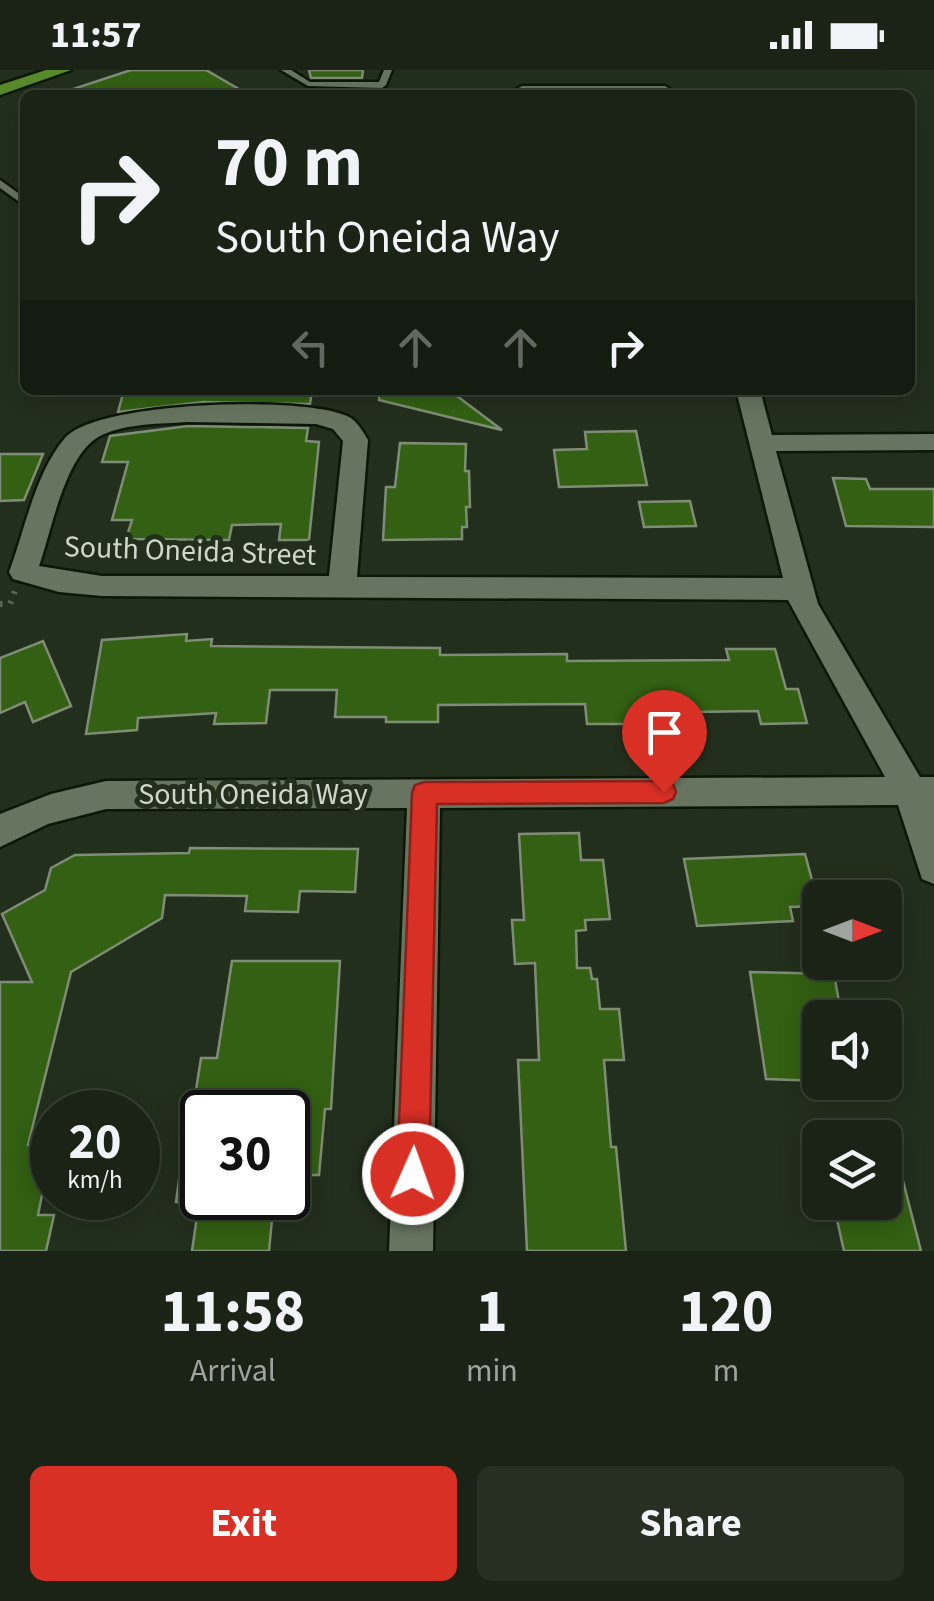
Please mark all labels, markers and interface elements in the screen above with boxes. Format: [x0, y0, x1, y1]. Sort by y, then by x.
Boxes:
text: 11:57 [50, 8, 142, 62]
text: 70 m [215, 113, 363, 213]
icon: right [50, 130, 180, 260]
text: South Oneida Way [215, 206, 559, 270]
icon: left [283, 320, 338, 375]
icon: ahead [388, 320, 443, 375]
icon: ahead [493, 320, 548, 375]
icon: right [598, 320, 653, 375]
street label: South Oneida Street [63, 525, 317, 577]
pin [622, 690, 707, 793]
icon: arrive [637, 705, 692, 760]
street label: South Oneida Way [138, 773, 368, 816]
north arrow [802, 880, 902, 980]
map controls [802, 880, 902, 1220]
button: sound [802, 1000, 902, 1100]
speed limit sign: 30 [180, 1090, 310, 1220]
text: 20 [69, 1107, 121, 1178]
button: layers [802, 1120, 902, 1220]
position arrow [361, 1122, 465, 1226]
text: km/h [67, 1162, 123, 1198]
text: 11:58 [161, 1270, 305, 1355]
text: 1 [476, 1270, 508, 1355]
text: 120 [678, 1270, 773, 1355]
text: Arrival [190, 1348, 276, 1394]
text: min [466, 1348, 518, 1394]
text: m [713, 1348, 739, 1394]
button: Exit [30, 1466, 457, 1581]
button: Share [477, 1466, 904, 1581]

